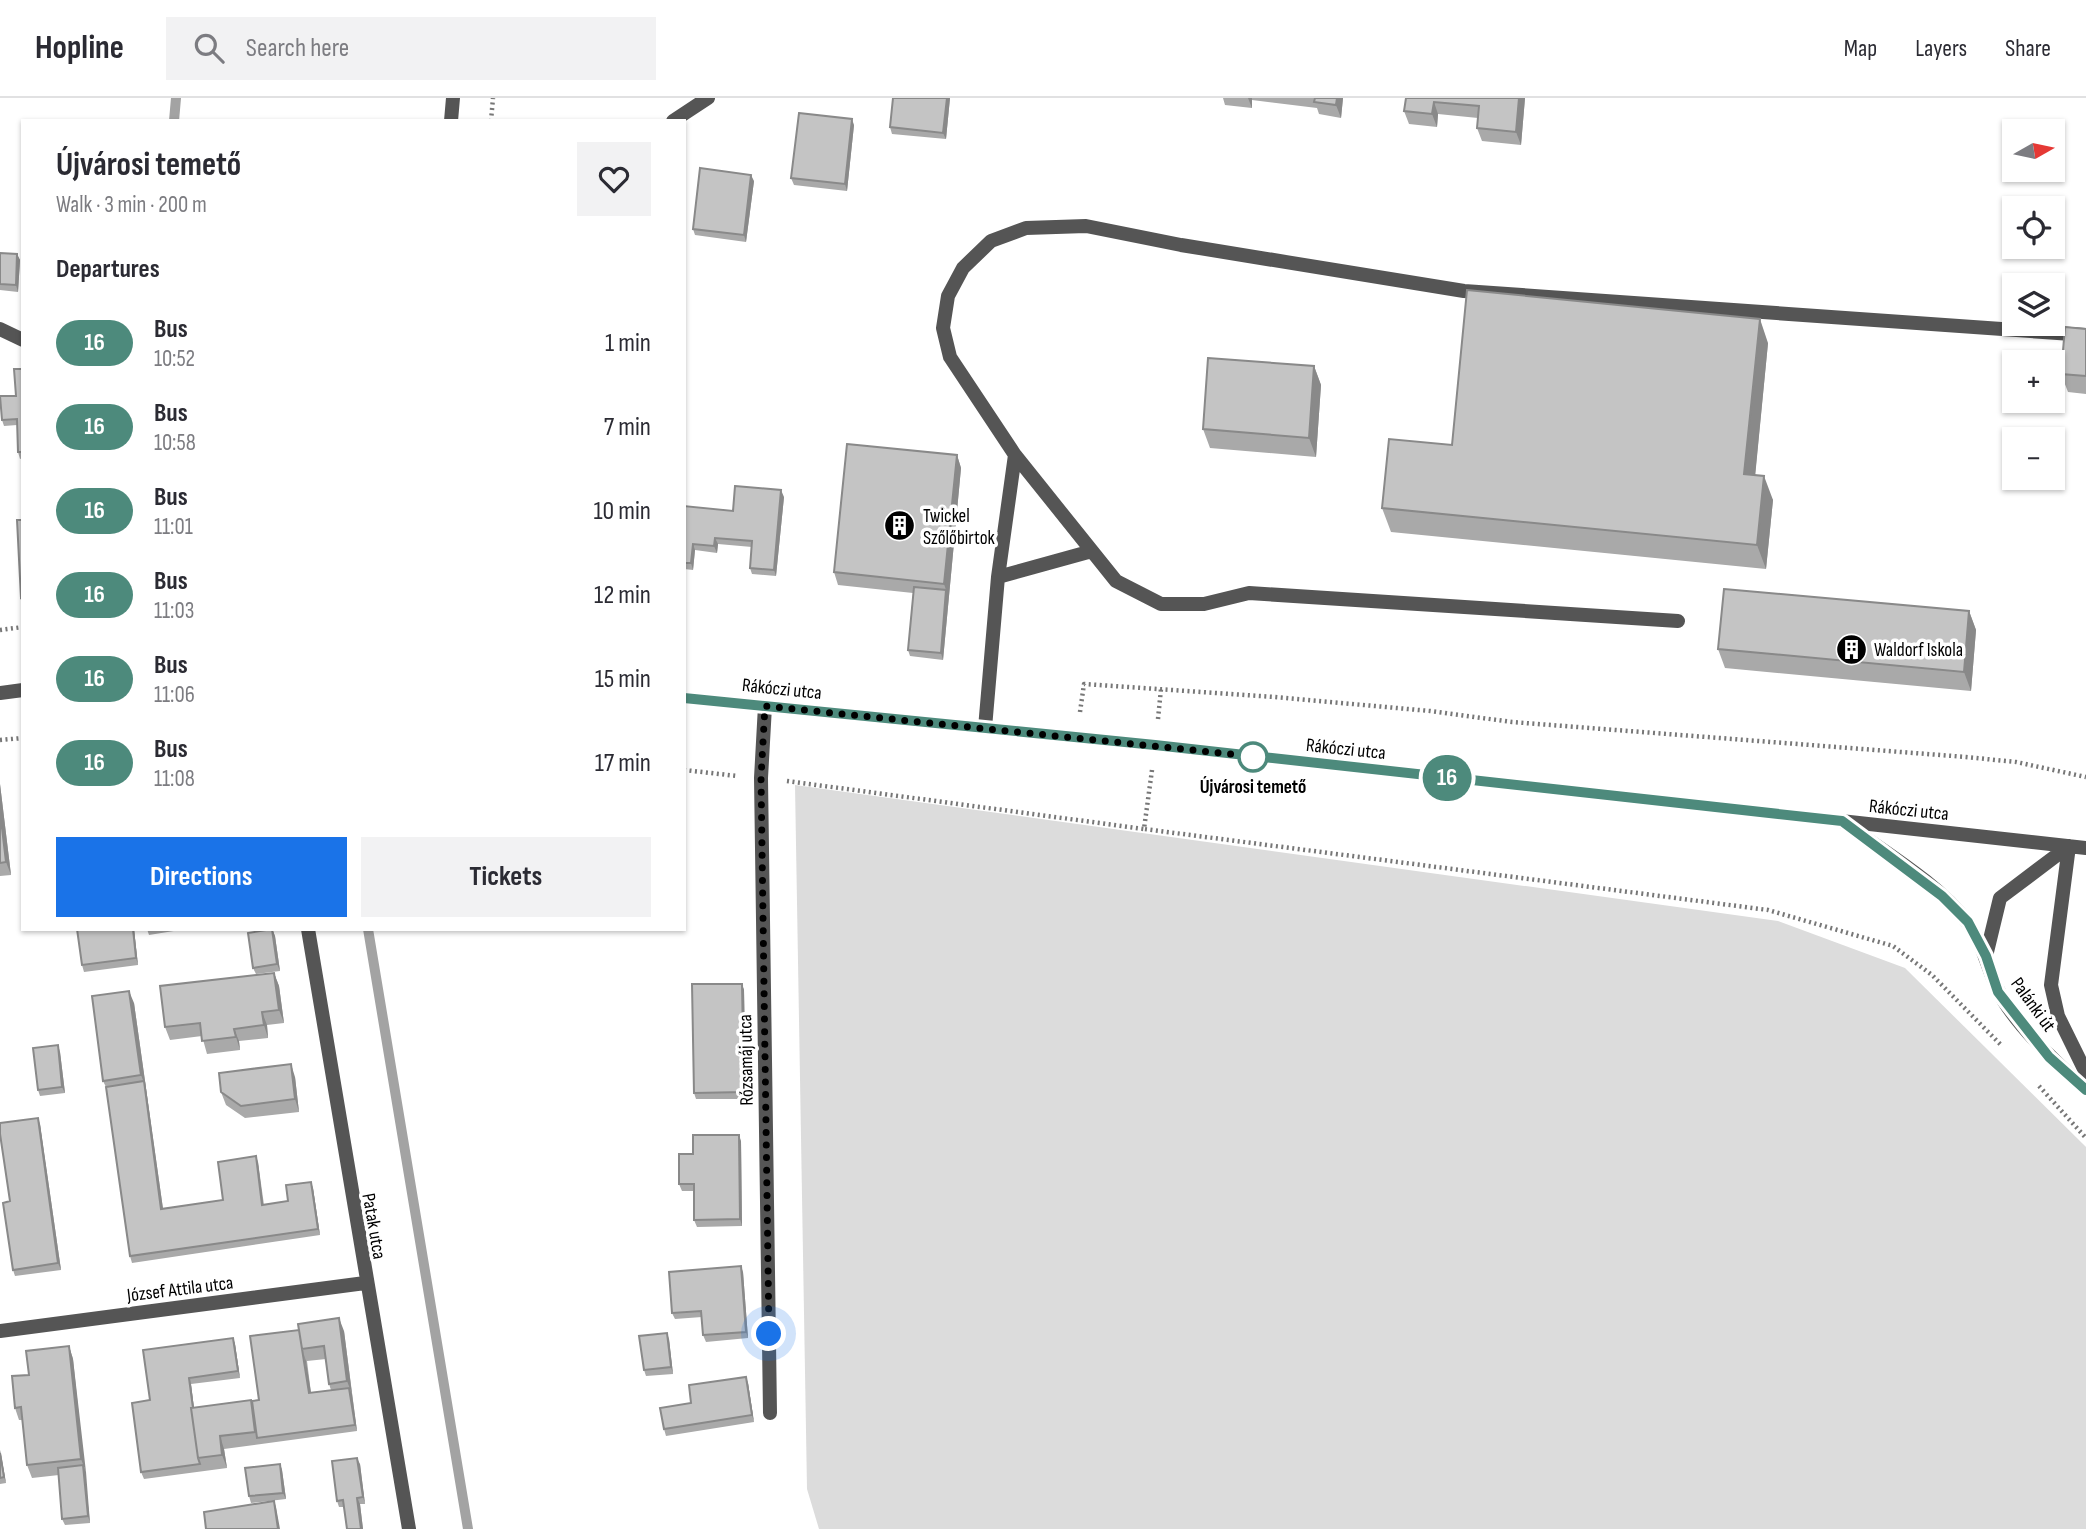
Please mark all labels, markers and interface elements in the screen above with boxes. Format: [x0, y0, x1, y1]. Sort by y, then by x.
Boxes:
search box [166, 17, 656, 80]
text: Hopline [35, 28, 124, 68]
icon: search [190, 29, 228, 67]
text: Search here [246, 33, 349, 64]
text: Map [1844, 34, 1877, 63]
text: Layers [1915, 34, 1967, 63]
text: Share [2005, 34, 2051, 63]
north arrow [2002, 119, 2065, 182]
map controls [2002, 119, 2065, 490]
button: heart [577, 142, 651, 216]
text: Újvárosi temető [56, 145, 241, 185]
text: Walk · 3 min · 200 m [56, 191, 207, 219]
button: locate [2002, 196, 2065, 259]
text: Departures [56, 254, 160, 285]
button: layers [2002, 273, 2065, 336]
text: Bus [154, 314, 188, 345]
text: 16 [84, 328, 105, 357]
text: 1 min [605, 328, 651, 359]
text: 10:52 [154, 345, 195, 373]
button: + [2002, 350, 2065, 413]
text: Bus [154, 398, 188, 429]
text: 16 [84, 412, 105, 441]
text: 7 min [604, 412, 651, 443]
button: − [2002, 427, 2065, 490]
text: 10:58 [154, 429, 196, 457]
text: Bus [154, 482, 188, 513]
text: 16 [84, 496, 105, 525]
text: 10 min [594, 496, 651, 527]
place label: Twickel Szőlőbirtok [923, 505, 996, 550]
building icon: Twickel Szőlőbirtok [883, 509, 917, 543]
text: 11:01 [154, 513, 193, 541]
text: Bus [154, 566, 188, 597]
text: 16 [84, 580, 105, 609]
text: 12 min [594, 580, 651, 611]
text: 11:03 [154, 597, 194, 625]
building icon: Waldorf Iskola [1834, 632, 1868, 666]
place label: Waldorf Iskola [1874, 639, 1963, 662]
text: Bus [154, 650, 188, 681]
text: 16 [84, 664, 105, 693]
text: 15 min [595, 664, 651, 695]
street label: Rákóczi utca [741, 674, 823, 705]
text: 11:06 [154, 681, 195, 709]
text: Bus [154, 734, 188, 765]
street label: Rákóczi utca [1305, 734, 1387, 765]
marker: Újvárosi temető [1238, 742, 1268, 772]
text: 16 [84, 748, 105, 777]
text: 17 min [595, 748, 651, 779]
line badge: 16 [1416, 755, 1478, 801]
text: 16 [1437, 763, 1457, 792]
text: 11:08 [154, 765, 195, 793]
place label: Újvárosi temető [1200, 776, 1306, 799]
street label: Rákóczi utca [1868, 795, 1950, 826]
button: Directions [56, 837, 347, 917]
button: Tickets [361, 837, 651, 917]
street label: Palánki út [2005, 973, 2060, 1037]
street label: Rózsamáj utca [734, 1014, 759, 1106]
street label: Patak utca [356, 1191, 391, 1261]
street label: József Attila utca [125, 1272, 235, 1308]
your location [751, 1316, 786, 1351]

